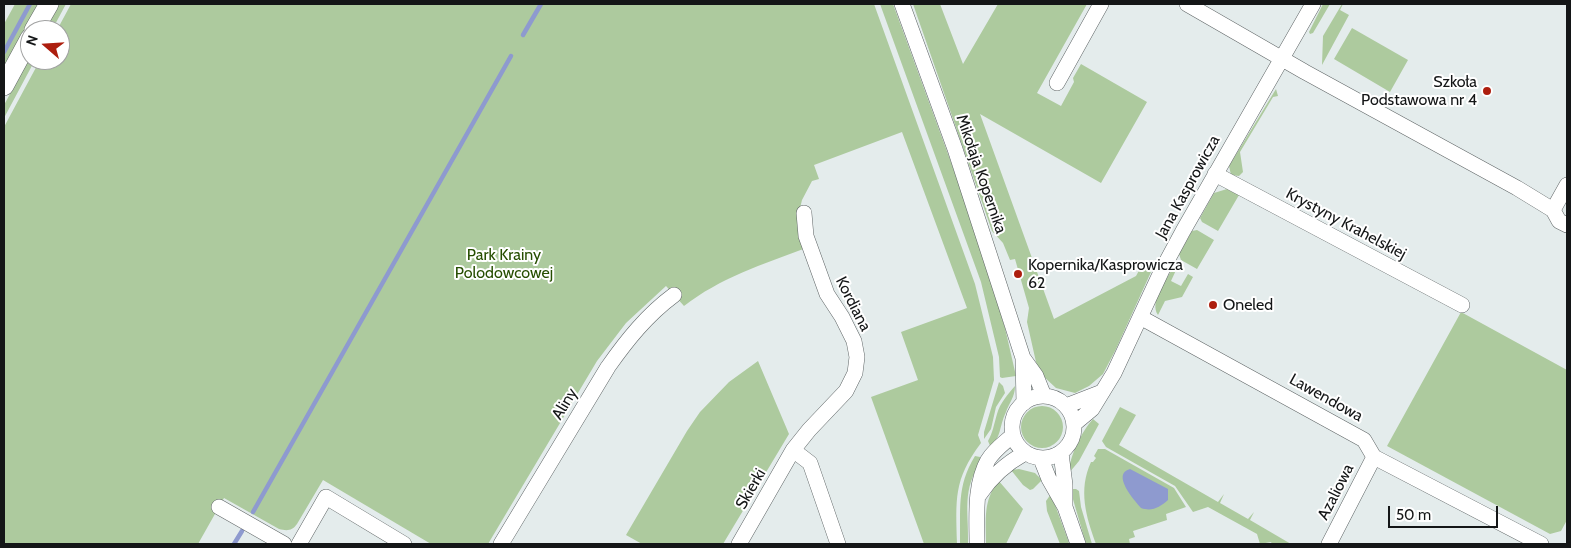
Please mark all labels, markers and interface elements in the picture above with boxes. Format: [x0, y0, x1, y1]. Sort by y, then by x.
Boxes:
north arrow [20, 20, 70, 70]
text: N [22, 33, 42, 48]
place label: Szkoła Podstawowa nr 4 [1361, 72, 1477, 110]
marker: Szkoła Podstawowa nr 4 [1481, 85, 1493, 97]
street label: Mikołaja Kopernika [952, 112, 1010, 236]
street label: Jana Kasprowicza [1152, 132, 1224, 242]
street label: Krystyny Krahelskiej [1282, 184, 1410, 264]
park label: Park Krainy Polodowcowej [455, 245, 553, 283]
place label: Kopernika/Kasprowicza 62 [1028, 255, 1183, 293]
marker: Kopernika/Kasprowicza 62 [1012, 268, 1024, 280]
street label: Kordiana [831, 273, 875, 335]
place label: Oneled [1223, 295, 1273, 315]
marker: Oneled [1207, 299, 1219, 311]
street label: Lawendowa [1286, 370, 1366, 426]
street label: Aliny [548, 385, 582, 423]
street label: Azaliowa [1314, 461, 1358, 523]
street label: Skierki [732, 465, 770, 513]
scale bar [1391, 496, 1501, 528]
text: 50 m [1396, 506, 1431, 524]

